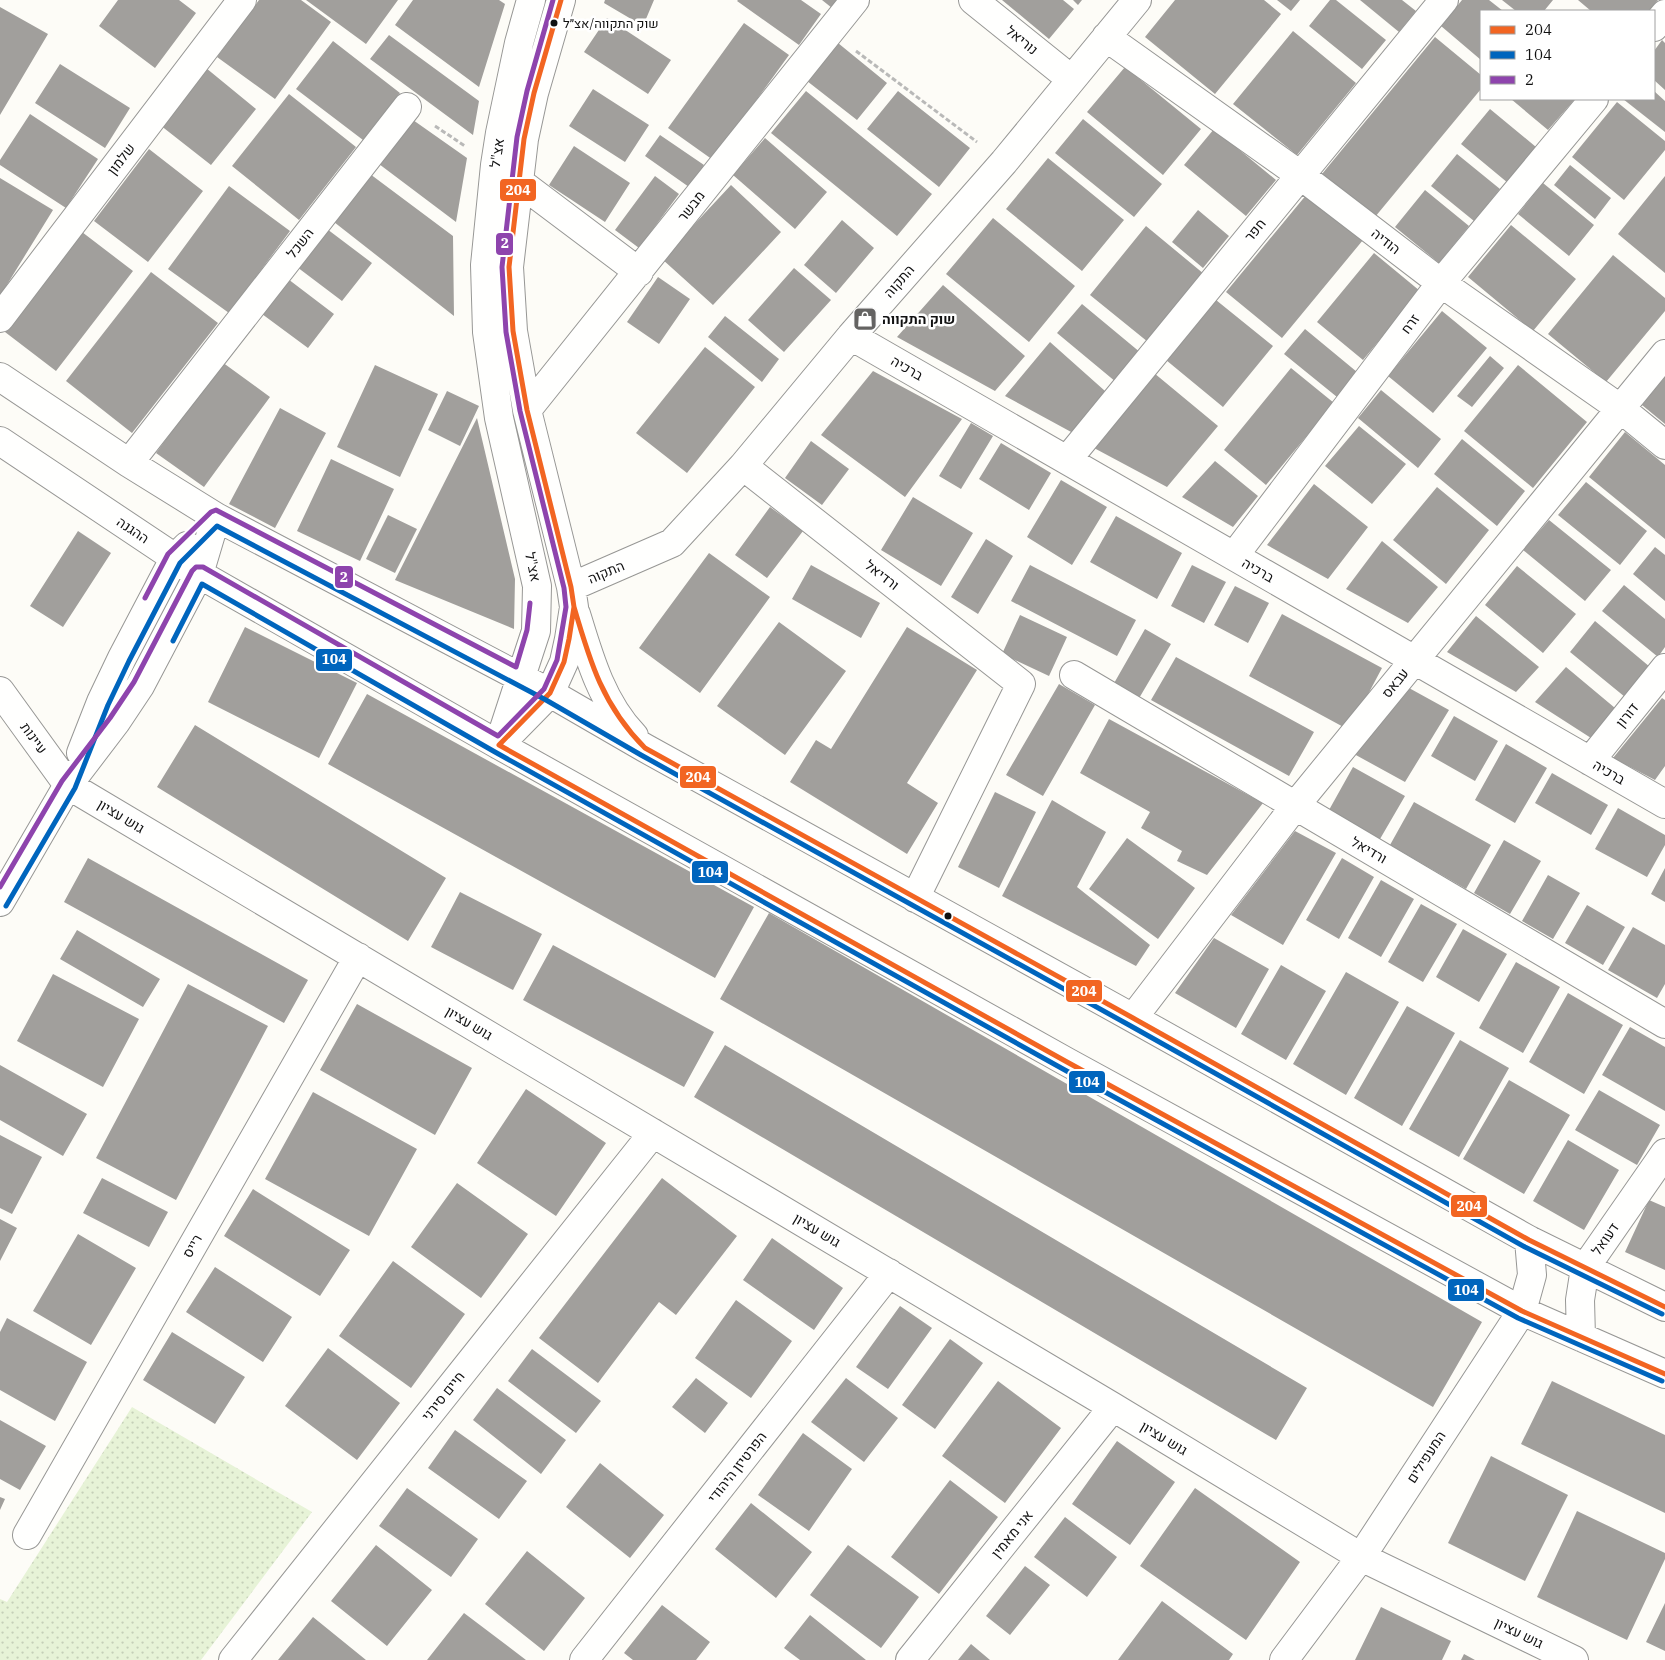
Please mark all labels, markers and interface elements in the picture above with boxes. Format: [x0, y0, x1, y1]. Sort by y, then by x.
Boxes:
legend [1480, 10, 1655, 100]
place label: שוק התקווה/אצ״ל [563, 15, 659, 32]
marker: שוק התקווה/אצ״ל [549, 18, 559, 28]
text: 204 [1525, 20, 1552, 39]
street label: נוריאל [1002, 22, 1042, 58]
text: 104 [1525, 45, 1552, 64]
text: 2 [1525, 70, 1534, 89]
street label: אצ"ל [486, 137, 508, 169]
street label: שלמון [103, 139, 139, 179]
line badge: 204 [499, 178, 537, 202]
text: 204 [505, 181, 531, 199]
street label: מבשר [673, 187, 709, 225]
street label: חפר [1240, 215, 1270, 245]
street label: השכל [282, 224, 318, 262]
street label: הודיה [1368, 224, 1404, 258]
line badge: 2 [495, 232, 514, 256]
text: 2 [501, 234, 509, 252]
street label: התקוה [880, 261, 918, 301]
shop icon: שוק התקווה [852, 306, 878, 332]
place label: שוק התקווה [882, 310, 955, 328]
street label: זרח [1397, 310, 1423, 338]
street label: ברכיה [888, 352, 927, 385]
street label: ההגנה [113, 513, 153, 547]
street label: אצ"ל [521, 551, 545, 583]
street label: ברכיה [1239, 554, 1278, 587]
street label: התקוה [585, 556, 627, 588]
street label: ורדיאל [861, 556, 903, 594]
line badge: 2 [334, 565, 354, 589]
text: 2 [340, 568, 348, 586]
line badge: 104 [315, 648, 353, 672]
text: 104 [321, 650, 347, 668]
street label: עבאס [1377, 664, 1413, 702]
street label: דורון [1612, 699, 1642, 731]
street label: עיינות [17, 719, 51, 757]
street label: ברכיה [1590, 756, 1629, 789]
line badge: 204 [679, 765, 717, 789]
text: 204 [685, 768, 711, 786]
street label: גוש עציון [94, 795, 148, 837]
street label: ורדיאל [1348, 833, 1390, 867]
line badge: 104 [691, 860, 729, 884]
text: 104 [697, 863, 723, 881]
unlabelled marker [943, 911, 953, 921]
line badge: 204 [1065, 979, 1103, 1003]
text: 204 [1071, 982, 1097, 1000]
street label: גוש עציון [442, 1002, 496, 1044]
line badge: 104 [1068, 1070, 1106, 1094]
text: 104 [1074, 1073, 1100, 1091]
line badge: 204 [1450, 1194, 1488, 1218]
text: 204 [1456, 1197, 1482, 1215]
street label: גוש עציון [790, 1209, 844, 1251]
street label: דעואל [1587, 1219, 1623, 1259]
street label: רייס [178, 1231, 206, 1261]
line badge: 104 [1447, 1278, 1485, 1302]
text: 104 [1453, 1281, 1479, 1299]
street label: חיים סירני [418, 1368, 468, 1424]
street label: גוש עציון [1137, 1417, 1191, 1459]
street label: הפרטיזן היהודי [704, 1428, 770, 1506]
street label: המעפילים [1403, 1428, 1449, 1486]
street label: אני מאמין [987, 1506, 1037, 1562]
street label: גוש עציון [1492, 1614, 1546, 1652]

